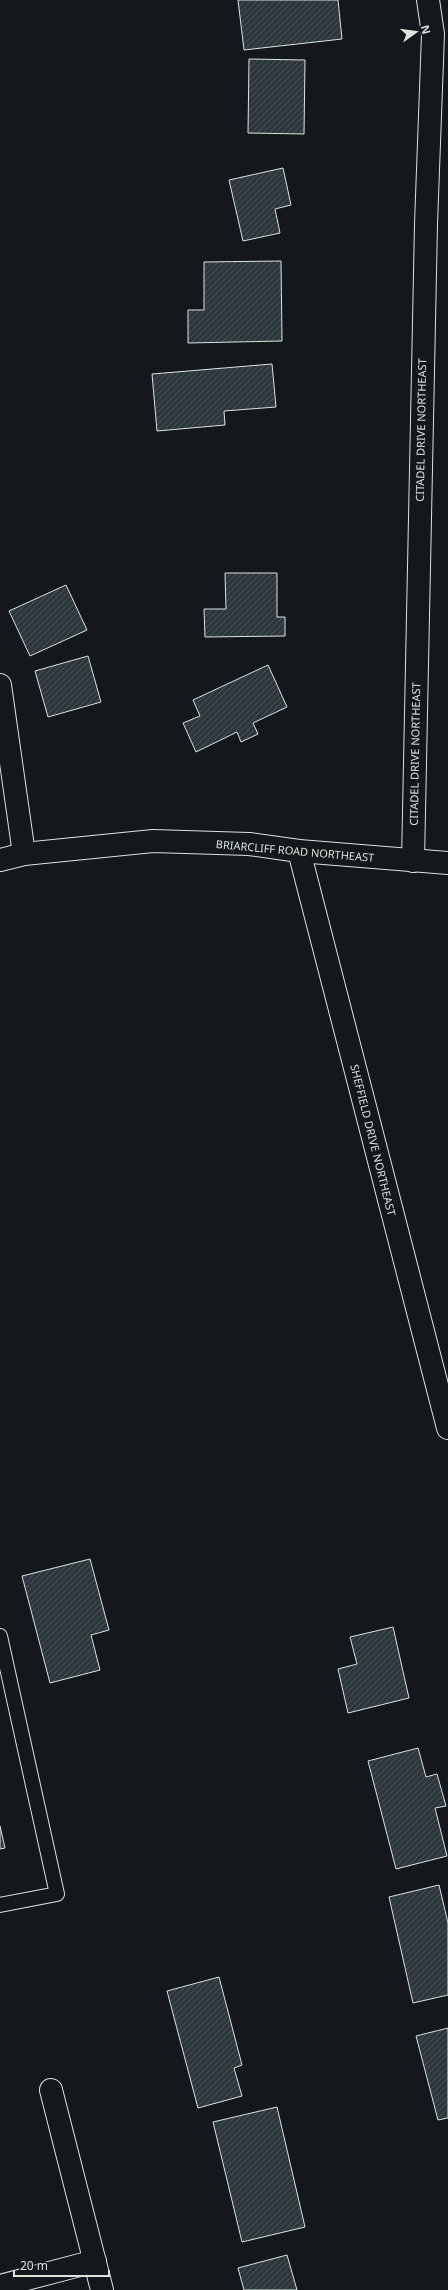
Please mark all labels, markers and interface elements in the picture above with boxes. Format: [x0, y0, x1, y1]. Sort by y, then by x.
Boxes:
north arrow [396, 12, 436, 52]
text: N [418, 23, 435, 36]
street label: CITADEL DRIVE NORTHEAST [412, 358, 429, 502]
street label: CITADEL DRIVE NORTHEAST [406, 682, 423, 826]
street label: BRIARCLIFF ROAD NORTHEAST [215, 836, 375, 865]
street label: SHEFFIELD DRIVE NORTHEAST [347, 1062, 400, 1217]
scale bar [14, 2252, 109, 2278]
text: 20 m [20, 2257, 48, 2274]

